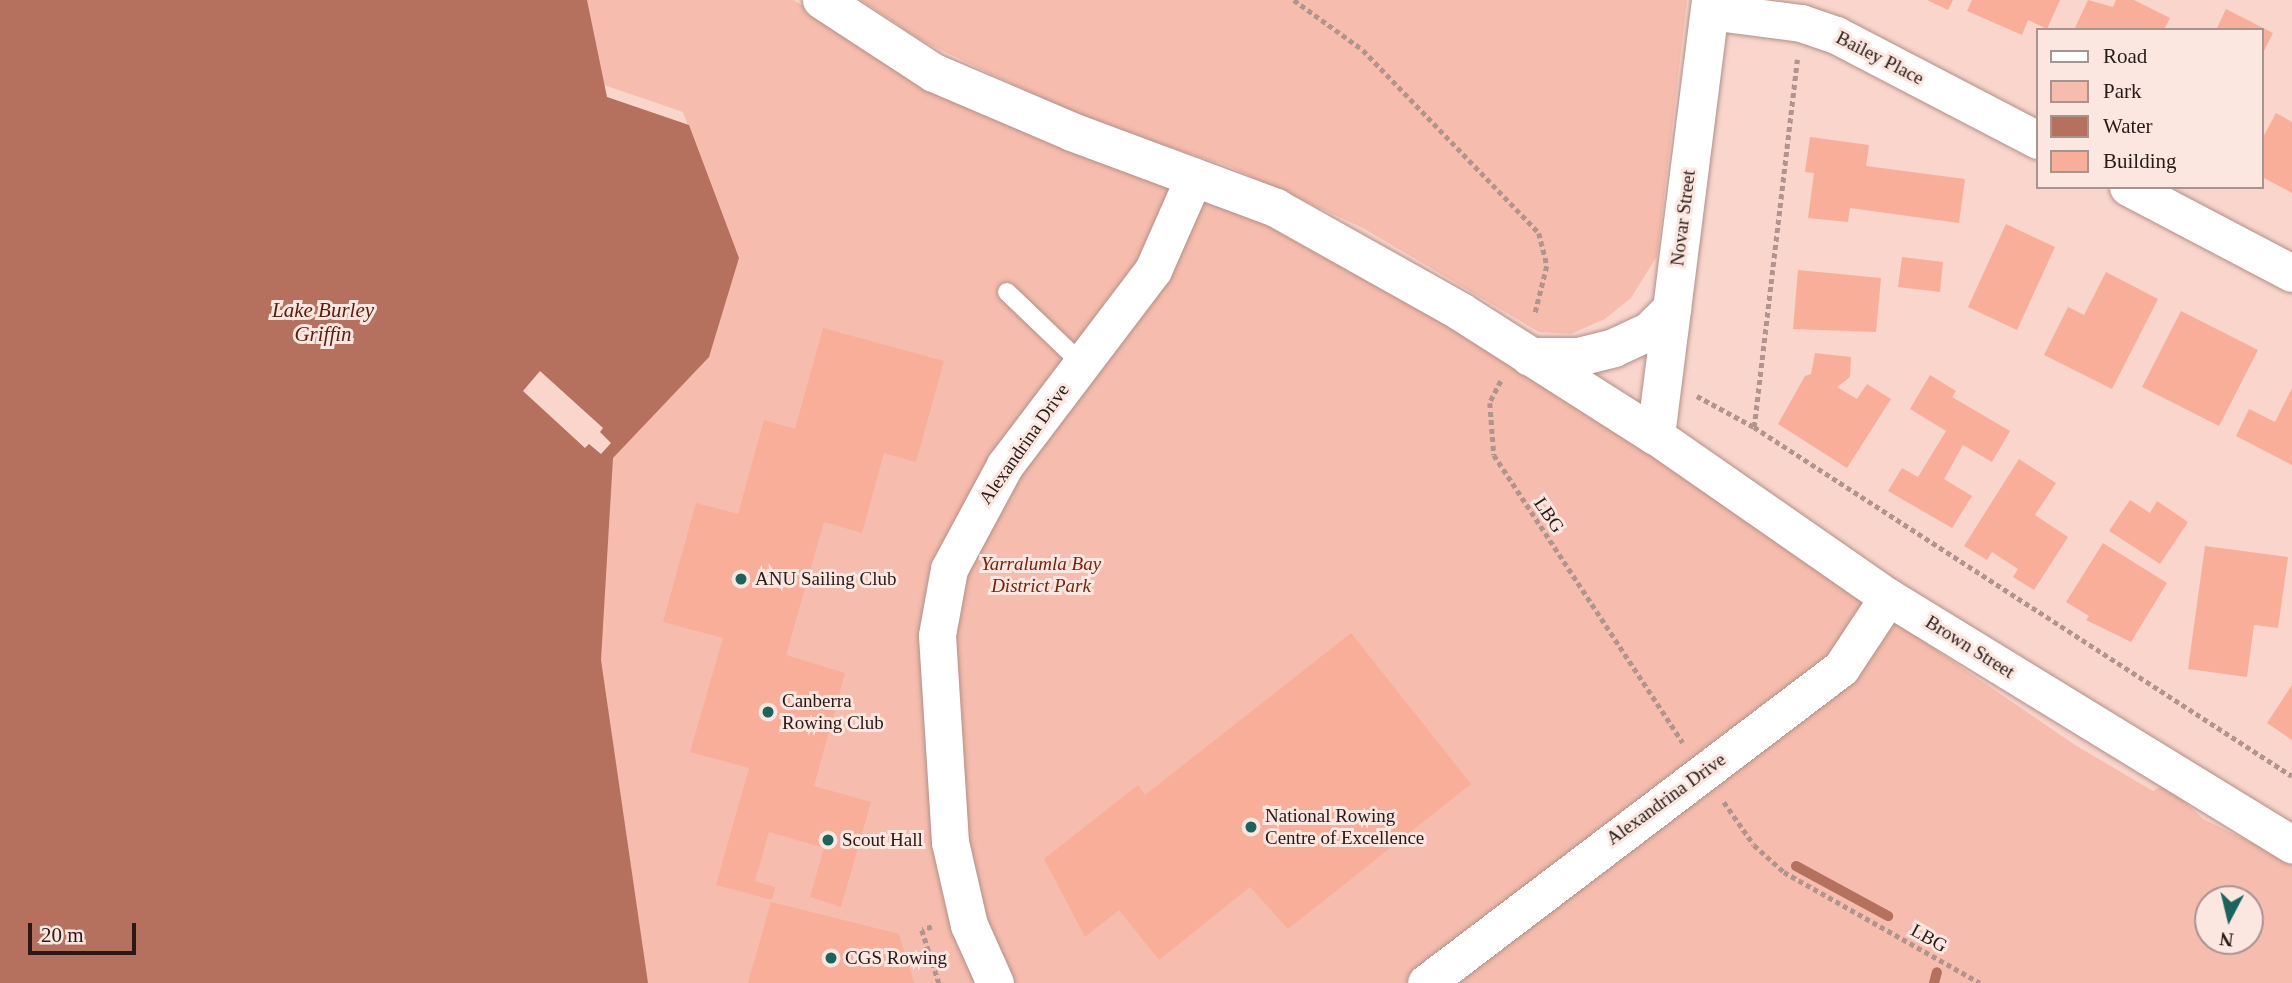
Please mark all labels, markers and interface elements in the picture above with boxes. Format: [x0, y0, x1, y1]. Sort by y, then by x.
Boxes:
street label: Bailey Place [1832, 26, 1928, 90]
legend [2036, 28, 2264, 189]
text: Road [2103, 44, 2147, 68]
text: Park [2103, 79, 2142, 103]
text: Water [2103, 114, 2153, 138]
text: Building [2103, 149, 2177, 173]
street label: Novar Street [1666, 169, 1700, 267]
water label: Lake Burley Griffin [272, 297, 374, 347]
street label: Alexandrina Drive [974, 379, 1074, 509]
street label: LBG [1529, 493, 1569, 537]
park label: Yarralumla Bay District Park [981, 553, 1101, 597]
place label: ANU Sailing Club [755, 568, 896, 590]
marker: ANU Sailing Club [733, 571, 749, 587]
street label: Brown Street [1921, 611, 2019, 683]
place label: Canberra Rowing Club [782, 690, 884, 734]
marker: Canberra Rowing Club [760, 704, 776, 720]
street label: Alexandrina Drive [1602, 748, 1730, 850]
place label: National Rowing Centre of Excellence [1265, 805, 1424, 849]
marker: National Rowing Centre of Excellence [1243, 819, 1259, 835]
place label: Scout Hall [842, 829, 923, 851]
marker: Scout Hall [820, 832, 836, 848]
north arrow [2194, 885, 2264, 955]
scale bar [32, 909, 140, 953]
street label: LBG [1907, 919, 1951, 957]
text: 20 m [41, 923, 84, 947]
text: N [2219, 928, 2235, 951]
place label: CGS Rowing [845, 947, 947, 969]
marker: CGS Rowing [823, 950, 839, 966]

